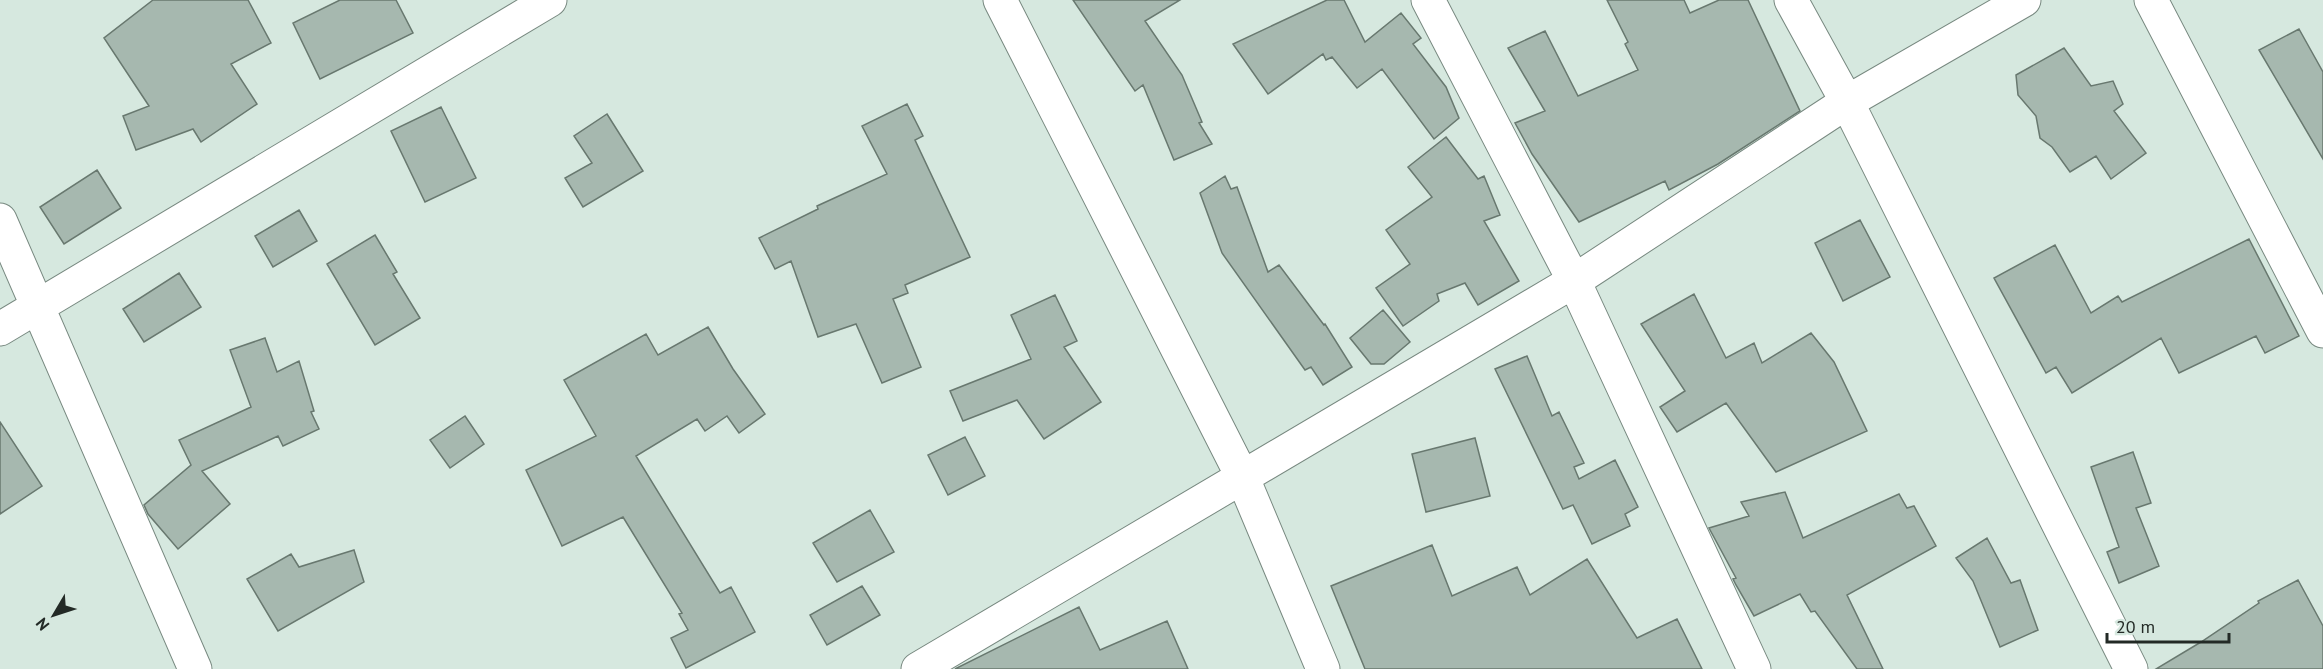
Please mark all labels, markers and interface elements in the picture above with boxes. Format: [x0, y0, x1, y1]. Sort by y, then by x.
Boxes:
north arrow [24, 585, 84, 645]
scale bar [2107, 606, 2228, 644]
text: N [31, 614, 53, 635]
text: 20 m [2116, 615, 2155, 638]

